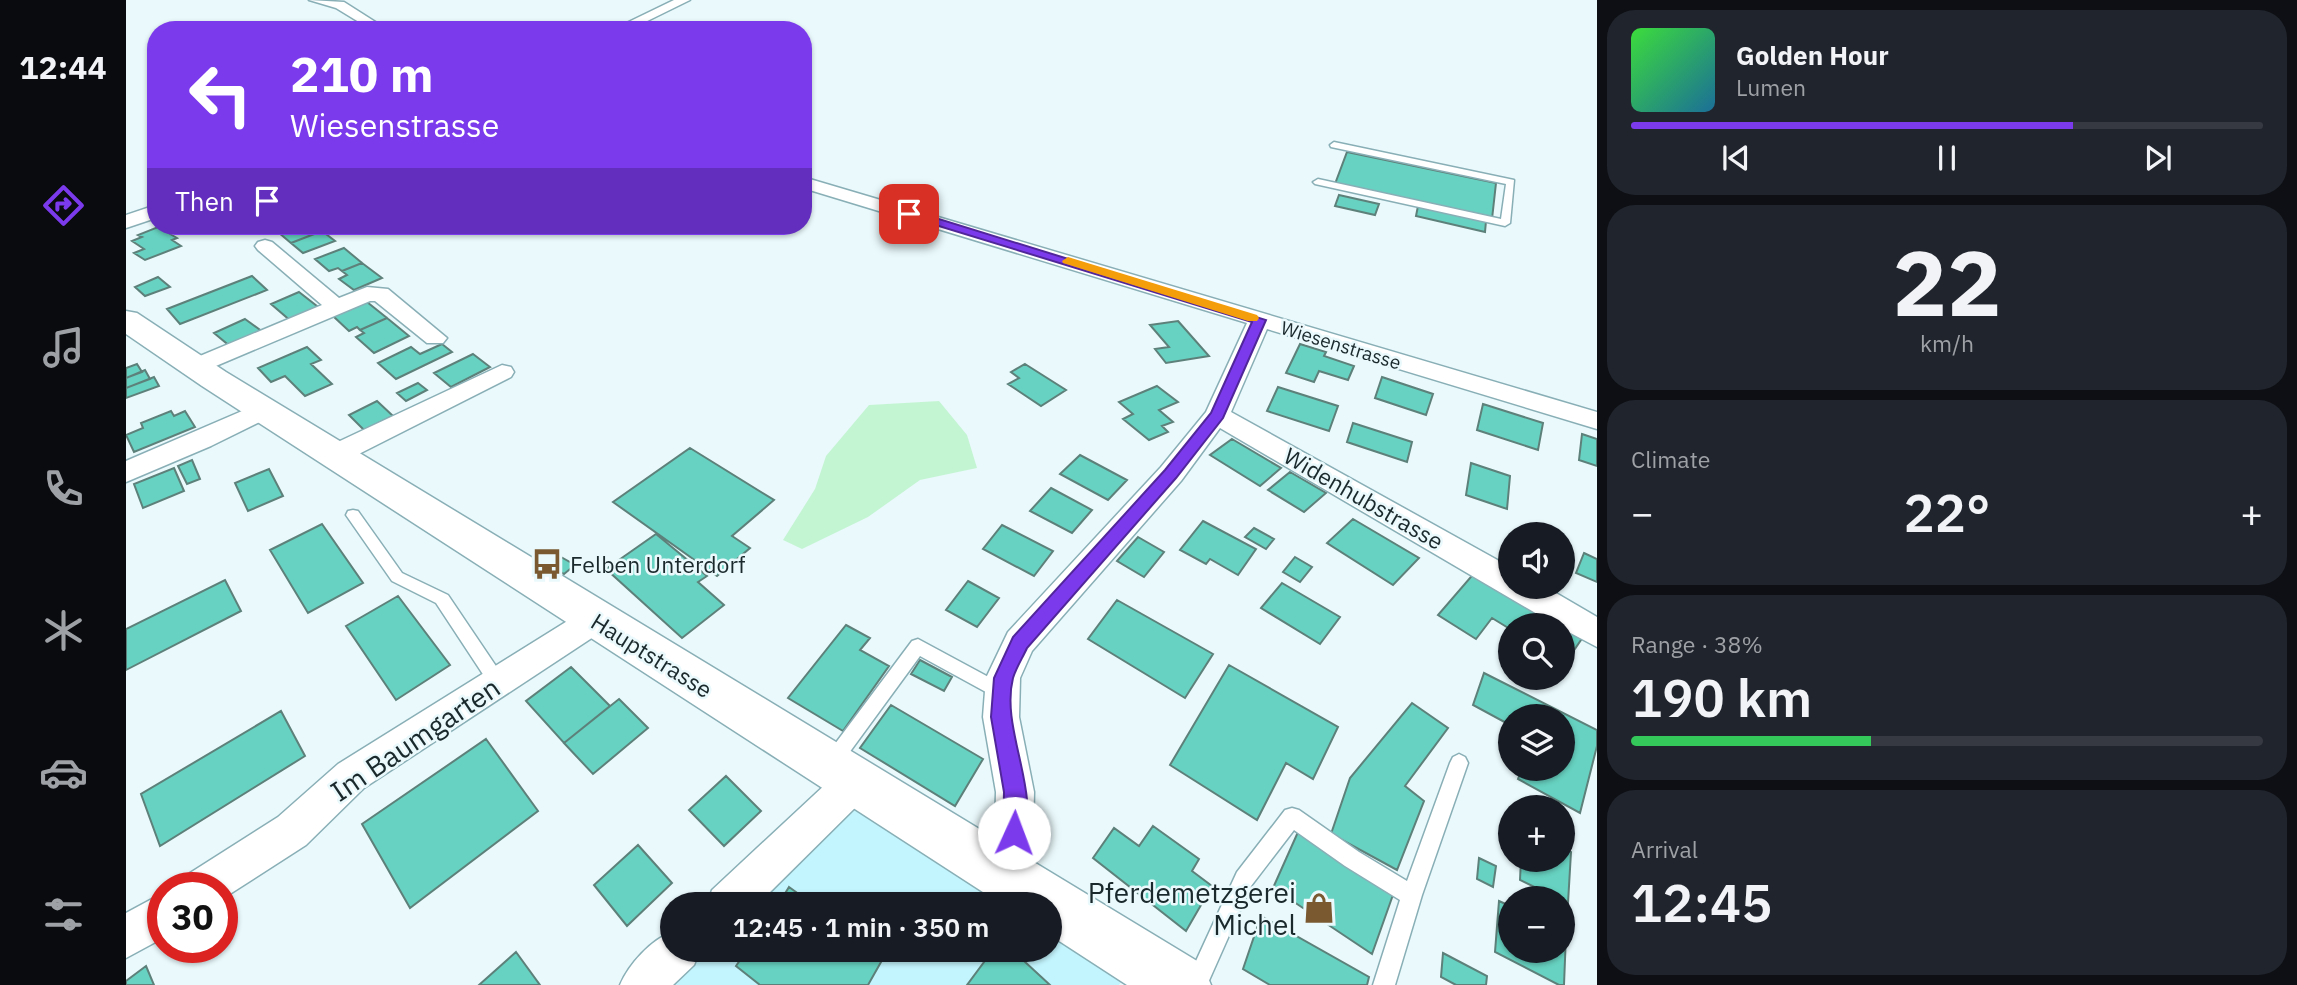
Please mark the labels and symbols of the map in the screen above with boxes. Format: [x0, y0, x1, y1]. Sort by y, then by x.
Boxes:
pin [879, 184, 939, 244]
street label: Wiesenstrasse [1278, 315, 1404, 375]
street label: Widenhubstrasse [1279, 440, 1449, 556]
bus stop icon: Felben Unterdorf [530, 547, 564, 581]
place label: Felben Unterdorf [570, 549, 745, 579]
street label: Hauptstrasse [586, 606, 718, 704]
street label: Im Baumgarten [323, 669, 507, 809]
position arrow [977, 796, 1051, 870]
speed limit sign: 30 [147, 872, 238, 963]
place label: Pferdemetzgerei Michel [1088, 874, 1296, 943]
shop icon: Pferdemetzgerei Michel [1302, 891, 1336, 925]

